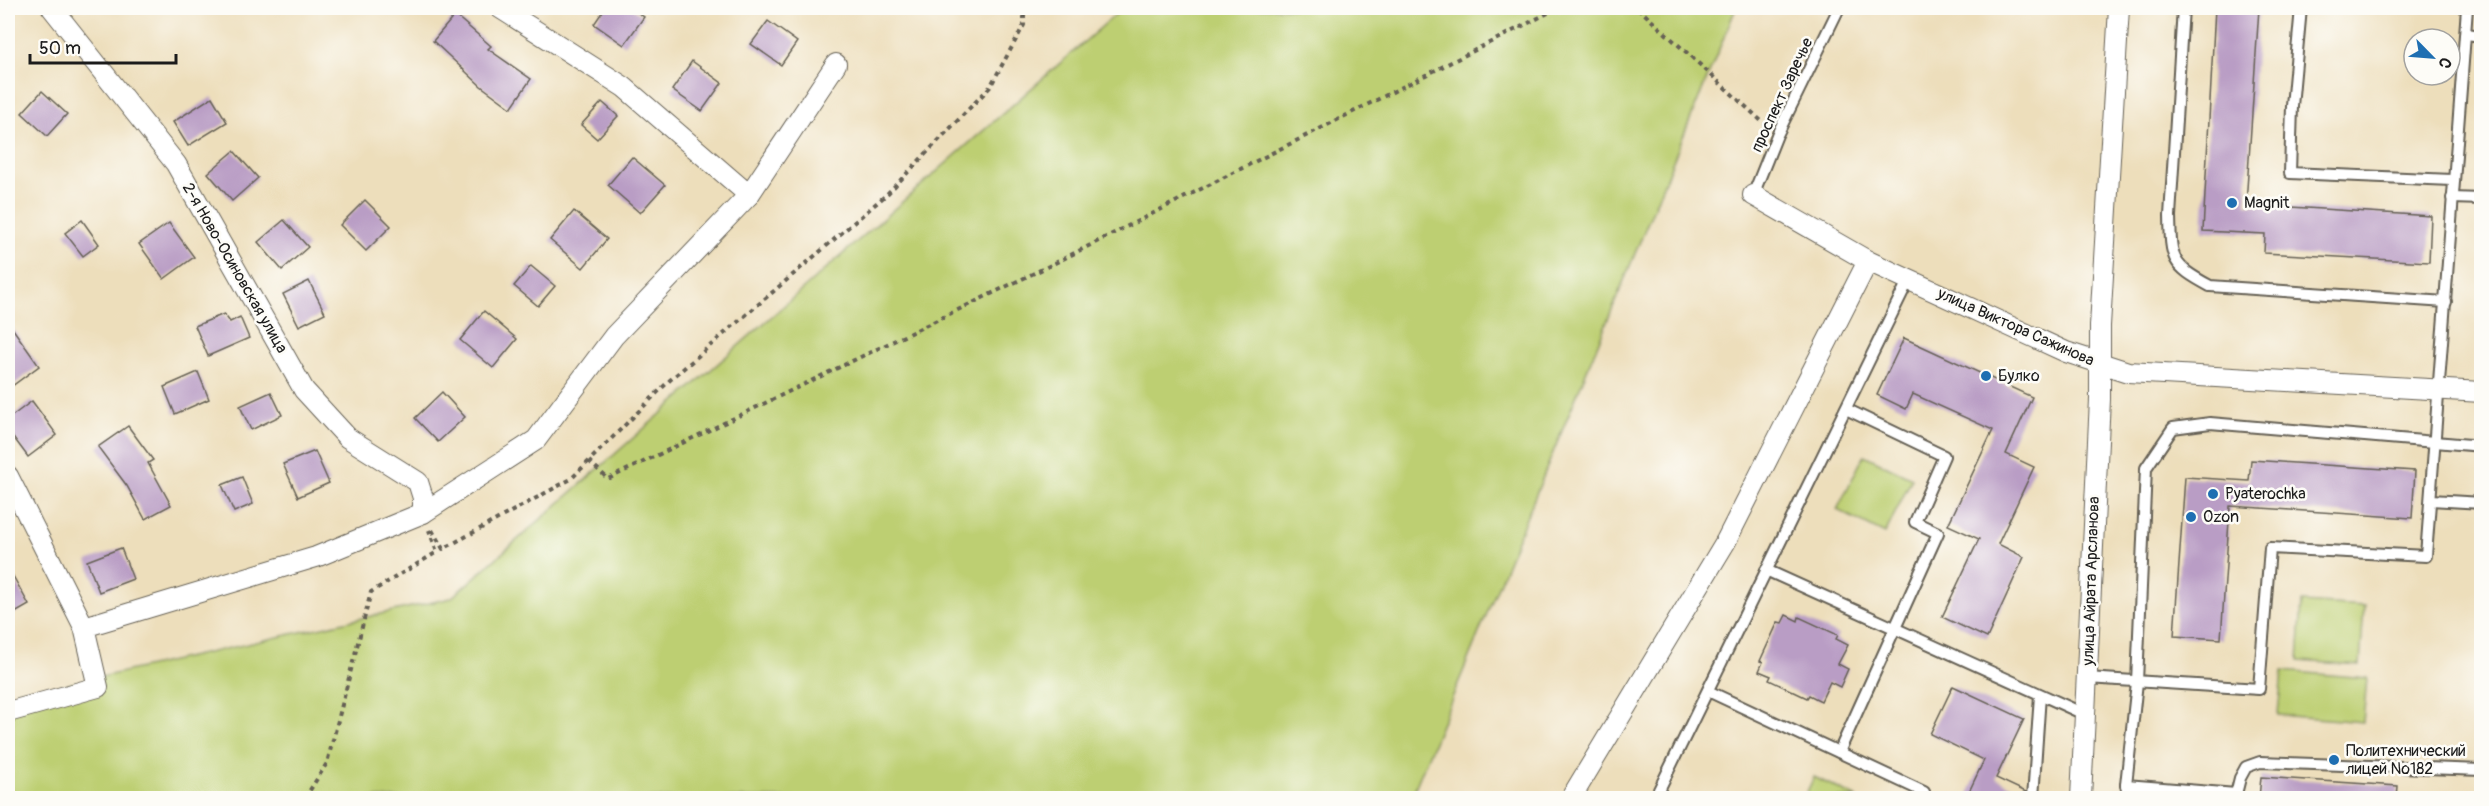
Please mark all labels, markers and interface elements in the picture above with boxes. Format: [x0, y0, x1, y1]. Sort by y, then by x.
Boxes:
scale bar [30, 27, 176, 65]
north arrow [2402, 27, 2462, 87]
street label: проспект Заречье [1747, 34, 1817, 155]
text: 50 m [39, 37, 81, 60]
text: С [2433, 54, 2456, 72]
street label: 2-я Ново-Осиновская улица [178, 179, 292, 357]
place label: Magnit [2244, 193, 2290, 213]
marker: Magnit [2225, 196, 2239, 210]
street label: улица Виктора Сажинова [1934, 283, 2097, 371]
place label: Булко [1998, 366, 2040, 386]
marker: Булко [1979, 369, 1993, 383]
place label: Pyaterochka [2225, 484, 2306, 504]
marker: Pyaterochka [2206, 487, 2220, 501]
street label: улица Айрата Арсланова [2078, 496, 2104, 667]
place label: Ozon [2203, 507, 2239, 527]
marker: Ozon [2184, 510, 2198, 524]
place label: Политехнический лицей №182 [2346, 741, 2466, 779]
marker: Политехнический лицей №182 [2327, 753, 2341, 767]

